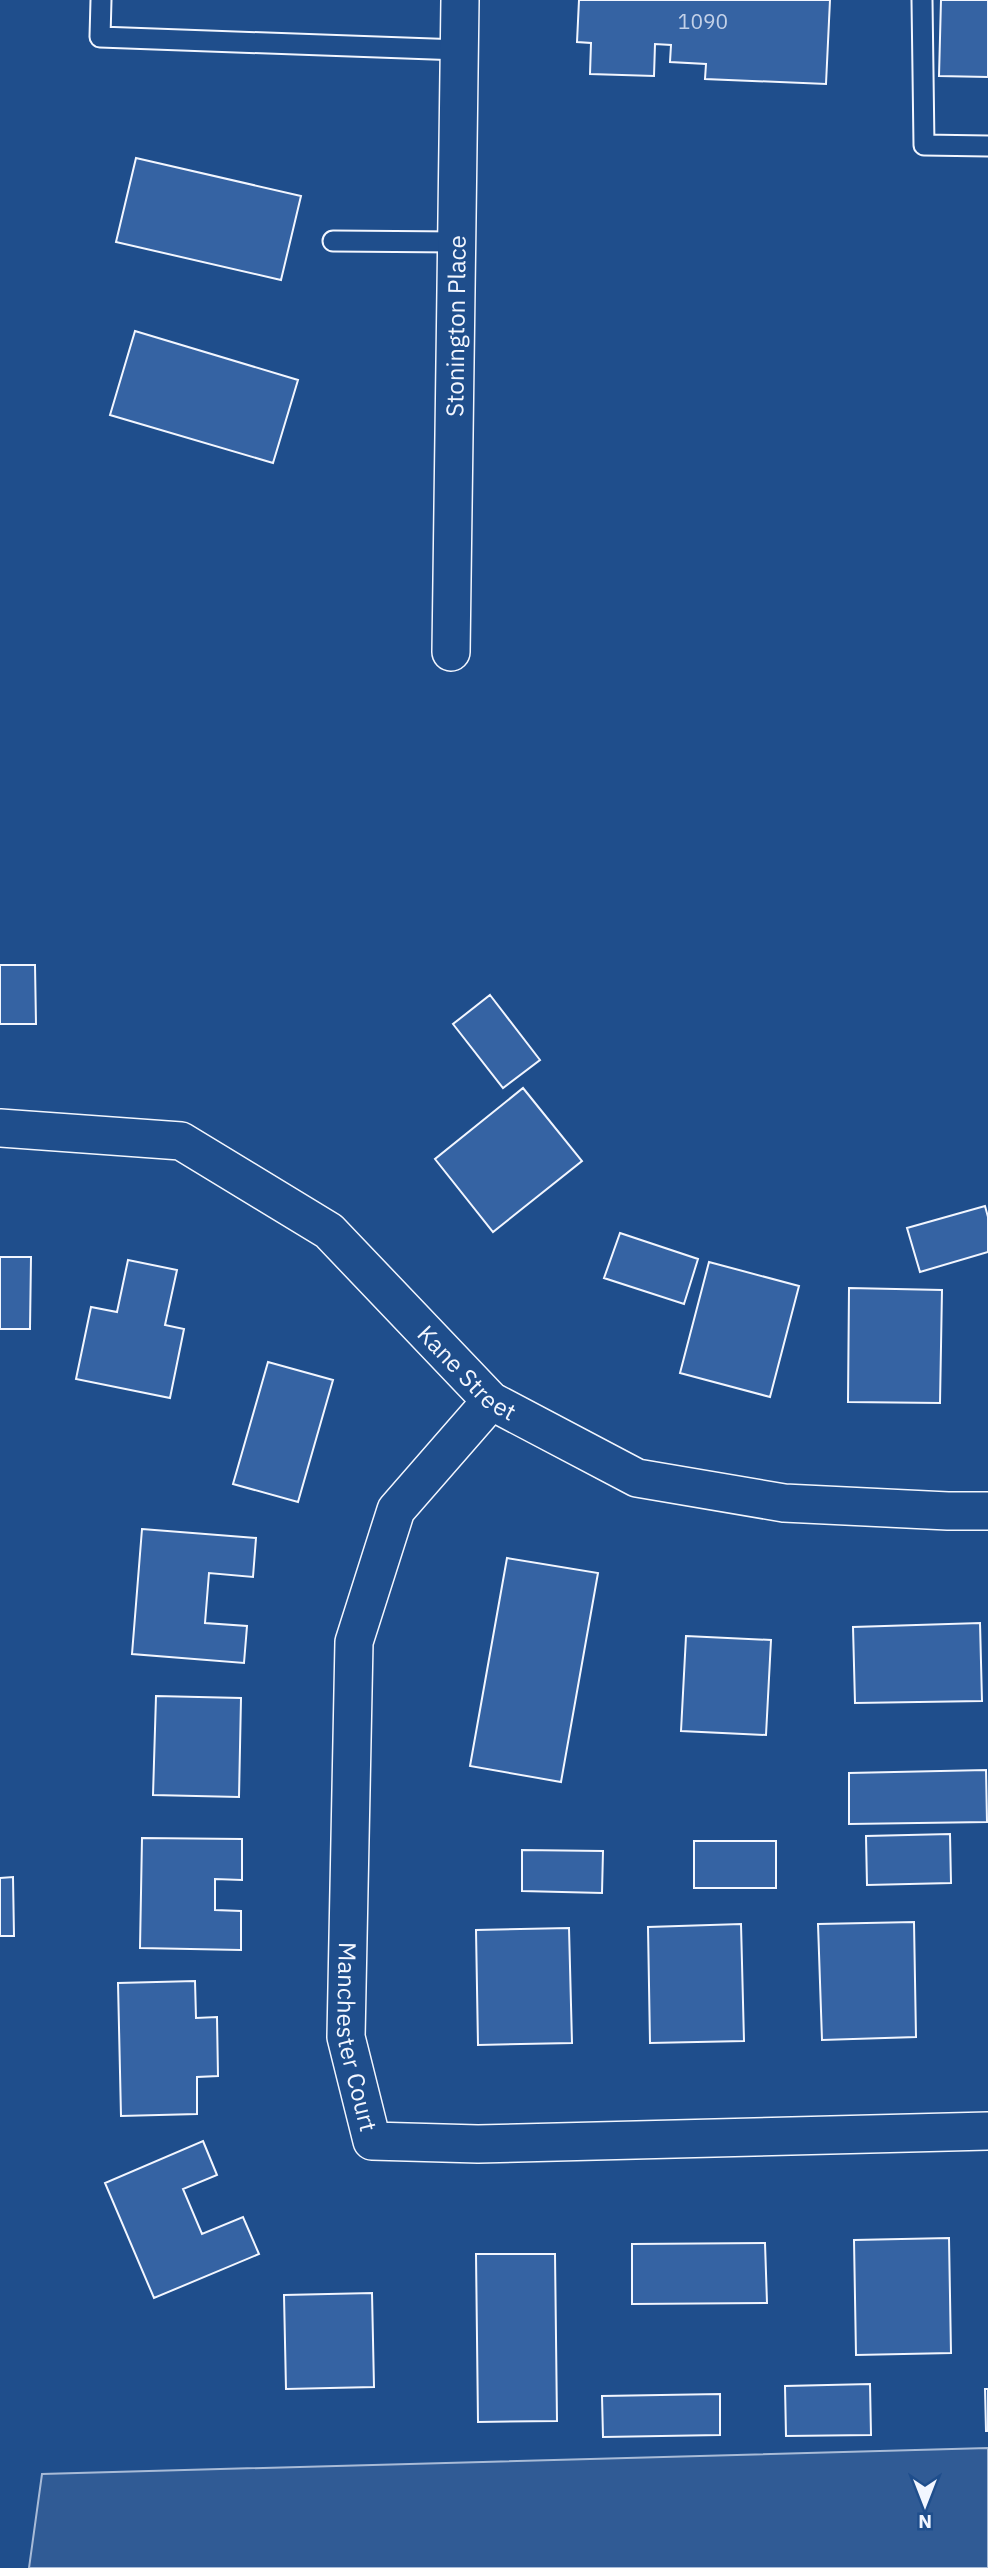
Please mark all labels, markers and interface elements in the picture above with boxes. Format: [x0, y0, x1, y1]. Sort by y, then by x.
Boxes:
house number: 1090 [678, 7, 728, 35]
street label: Stonington Place [438, 235, 473, 417]
street label: Kane Street [411, 1318, 522, 1428]
street label: Manchester Court [330, 1942, 385, 2135]
north arrow [890, 2470, 960, 2540]
text: N [918, 2510, 932, 2534]

